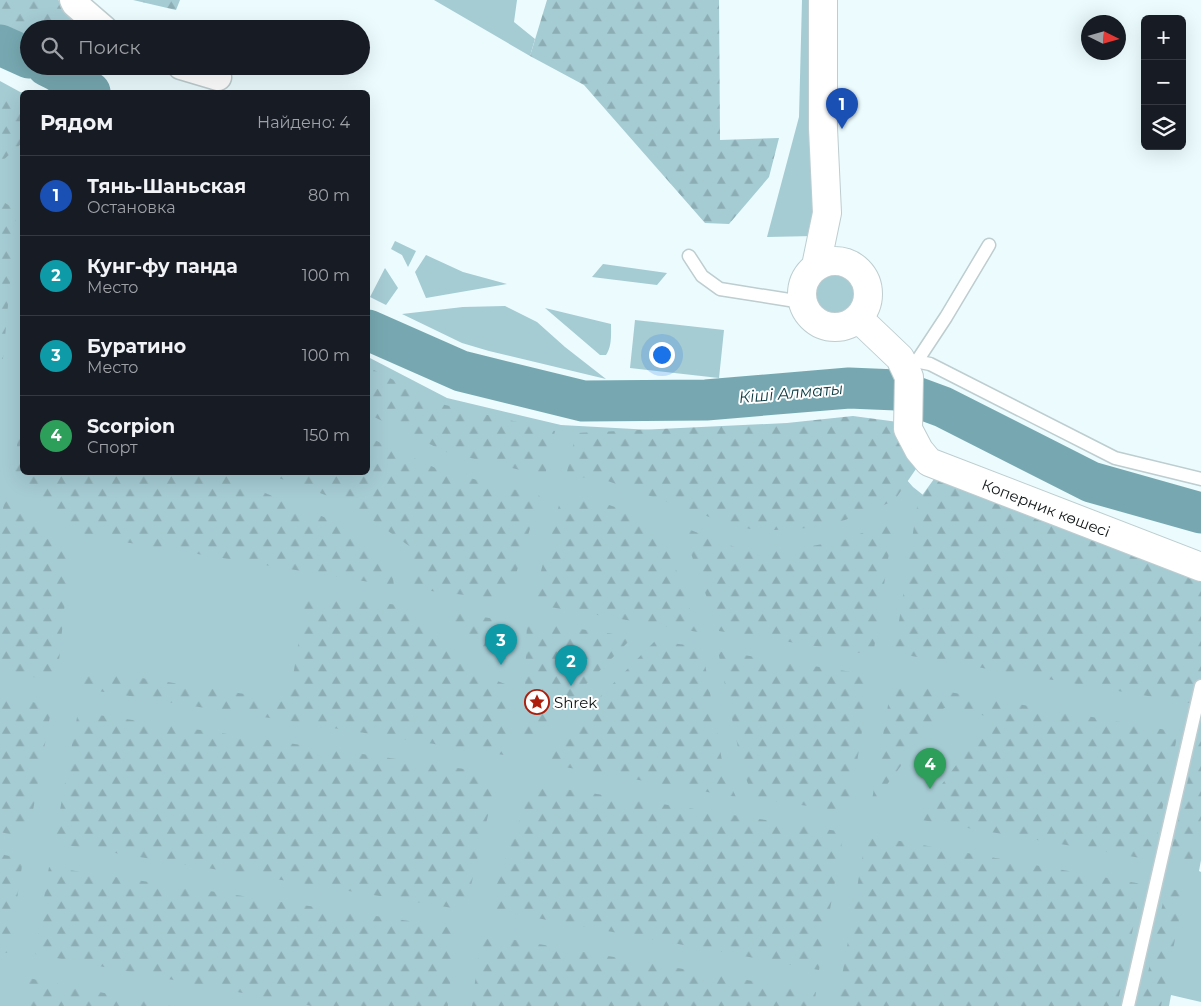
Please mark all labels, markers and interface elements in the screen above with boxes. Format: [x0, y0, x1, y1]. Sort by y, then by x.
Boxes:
north arrow [1081, 15, 1126, 60]
map controls [1141, 15, 1186, 150]
button: + [1141, 15, 1186, 60]
search box [20, 20, 370, 75]
icon: search [38, 34, 66, 62]
text: Поиск [78, 36, 141, 59]
button: − [1141, 60, 1186, 105]
pin: 1 [826, 88, 858, 129]
button: layers [1141, 105, 1186, 150]
text: Рядом [40, 110, 113, 135]
text: Найдено: 4 [257, 113, 350, 132]
text: Тянь-Шаньская [87, 175, 246, 198]
text: 1 [53, 186, 59, 205]
text: 80 m [308, 186, 350, 205]
text: Остановка [87, 198, 176, 217]
text: Кунг-фу панда [87, 255, 238, 278]
text: 2 [51, 266, 61, 285]
text: 100 m [302, 266, 350, 285]
text: Место [87, 278, 139, 297]
text: Буратино [87, 335, 186, 358]
your location [649, 342, 675, 368]
text: 3 [51, 346, 61, 365]
text: 100 m [302, 346, 350, 365]
text: Место [87, 358, 139, 377]
water label: Кіші Алматы [738, 379, 844, 407]
text: Scorpion [87, 415, 175, 438]
text: 4 [50, 426, 62, 445]
text: 150 m [303, 426, 350, 445]
text: Спорт [87, 438, 138, 457]
street label: Коперник көшесі [979, 475, 1113, 541]
pin: 3 [485, 624, 517, 665]
pin: 2 [555, 645, 587, 686]
place icon: Shrek [524, 689, 550, 715]
place label: Shrek [554, 693, 597, 712]
pin: 4 [914, 748, 946, 789]

